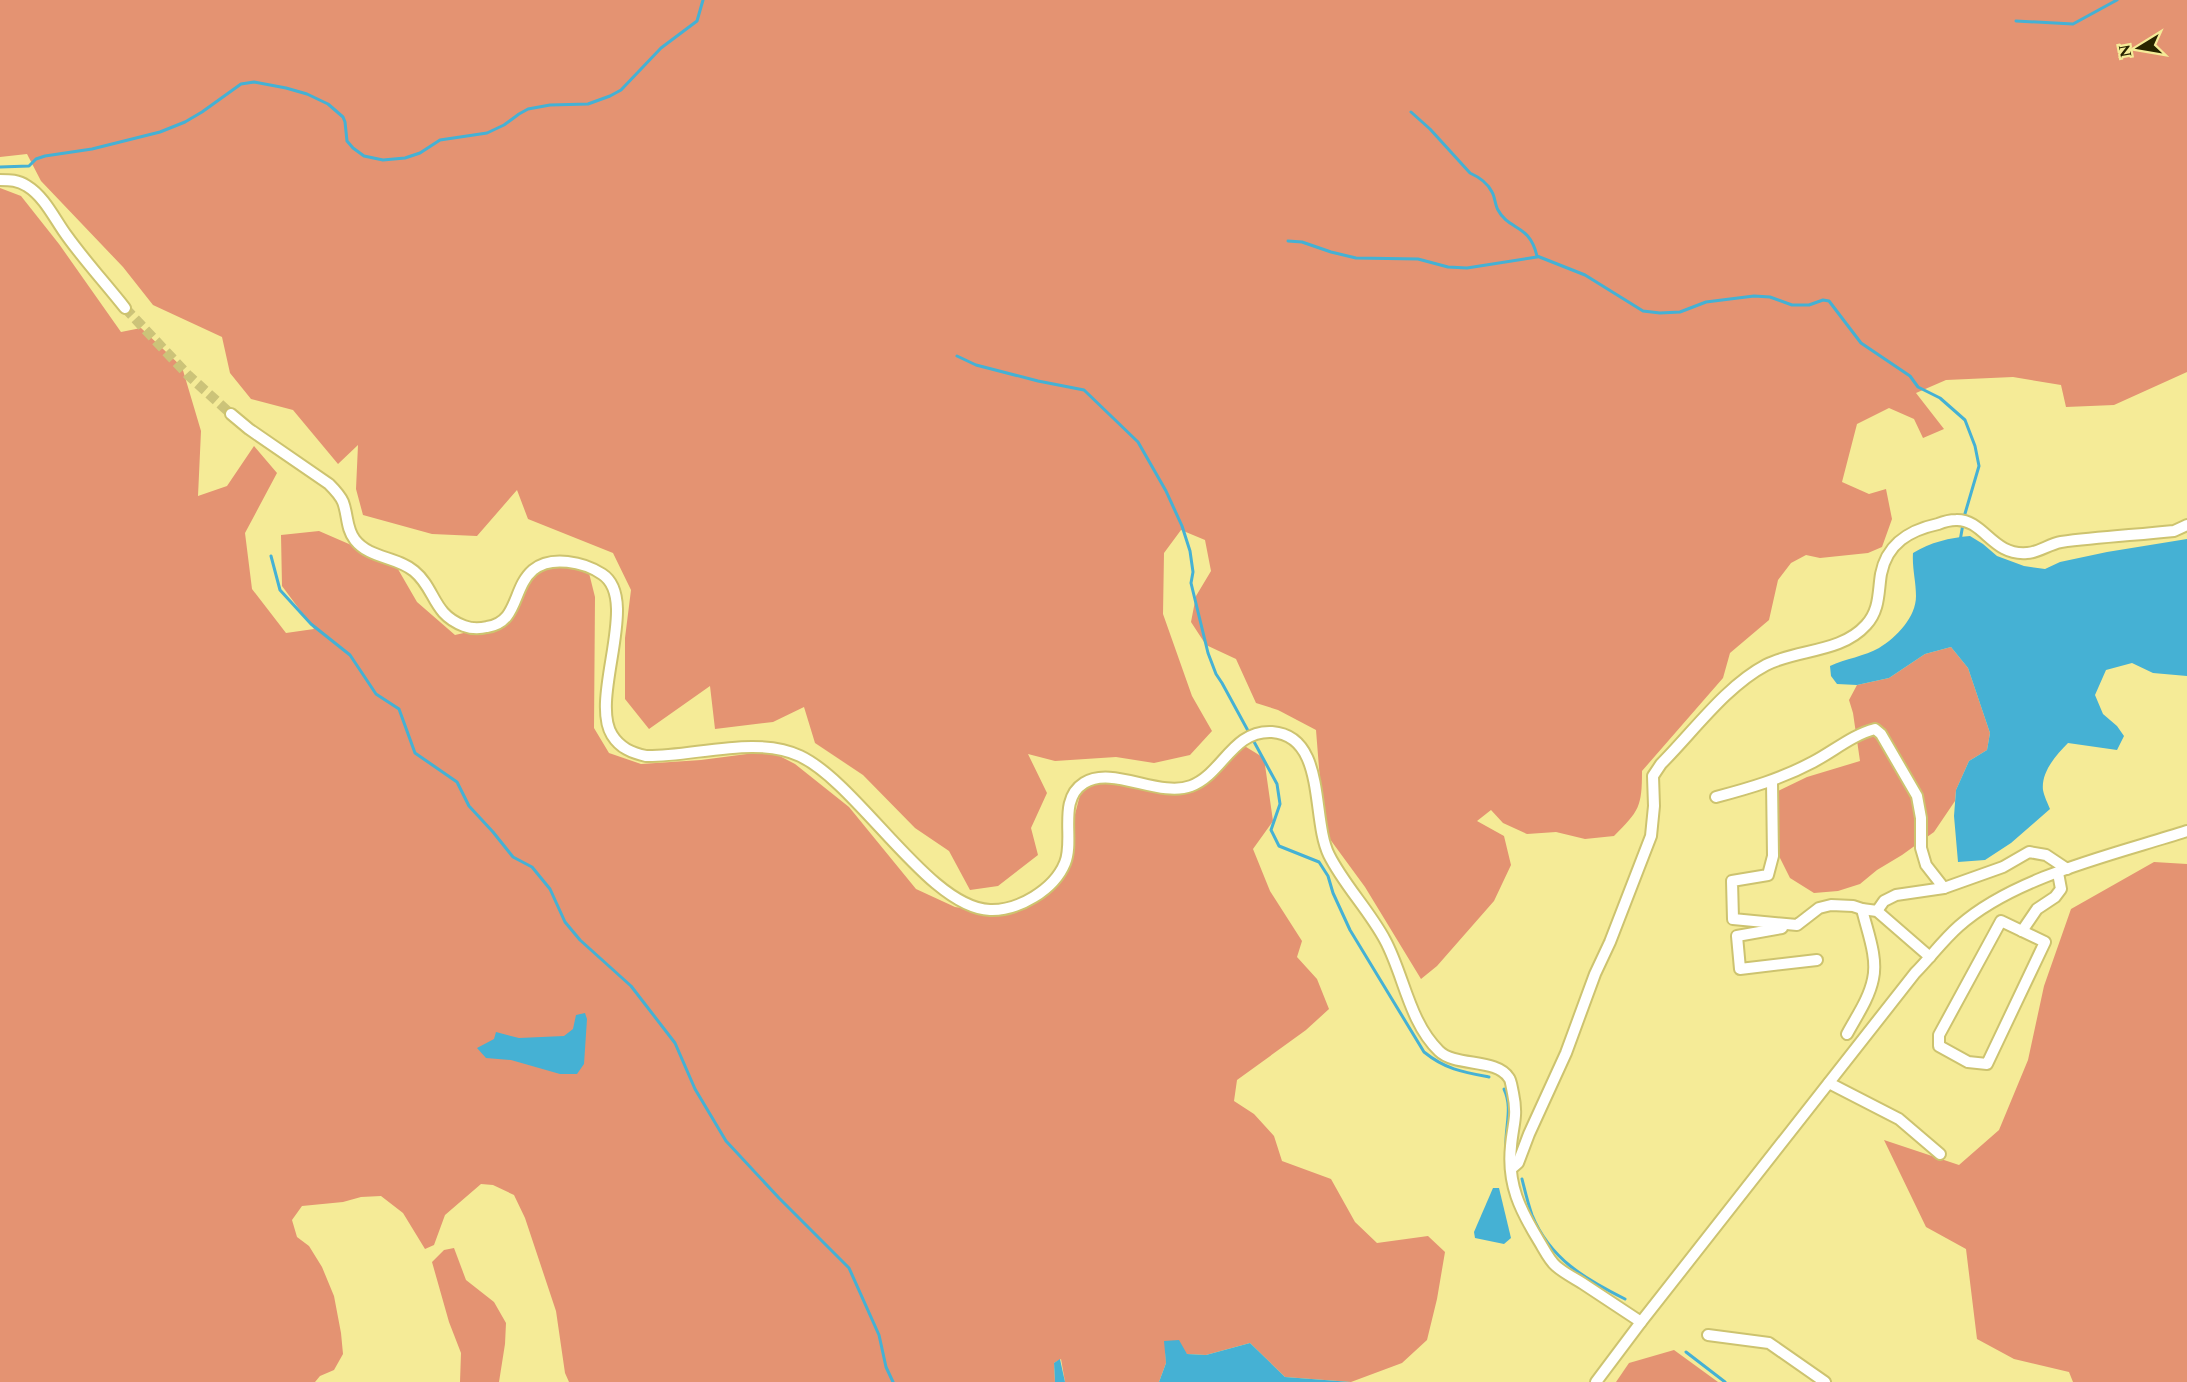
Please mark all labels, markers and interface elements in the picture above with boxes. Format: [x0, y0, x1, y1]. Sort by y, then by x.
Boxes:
north arrow [2109, 18, 2169, 78]
text: N [2112, 42, 2138, 59]

